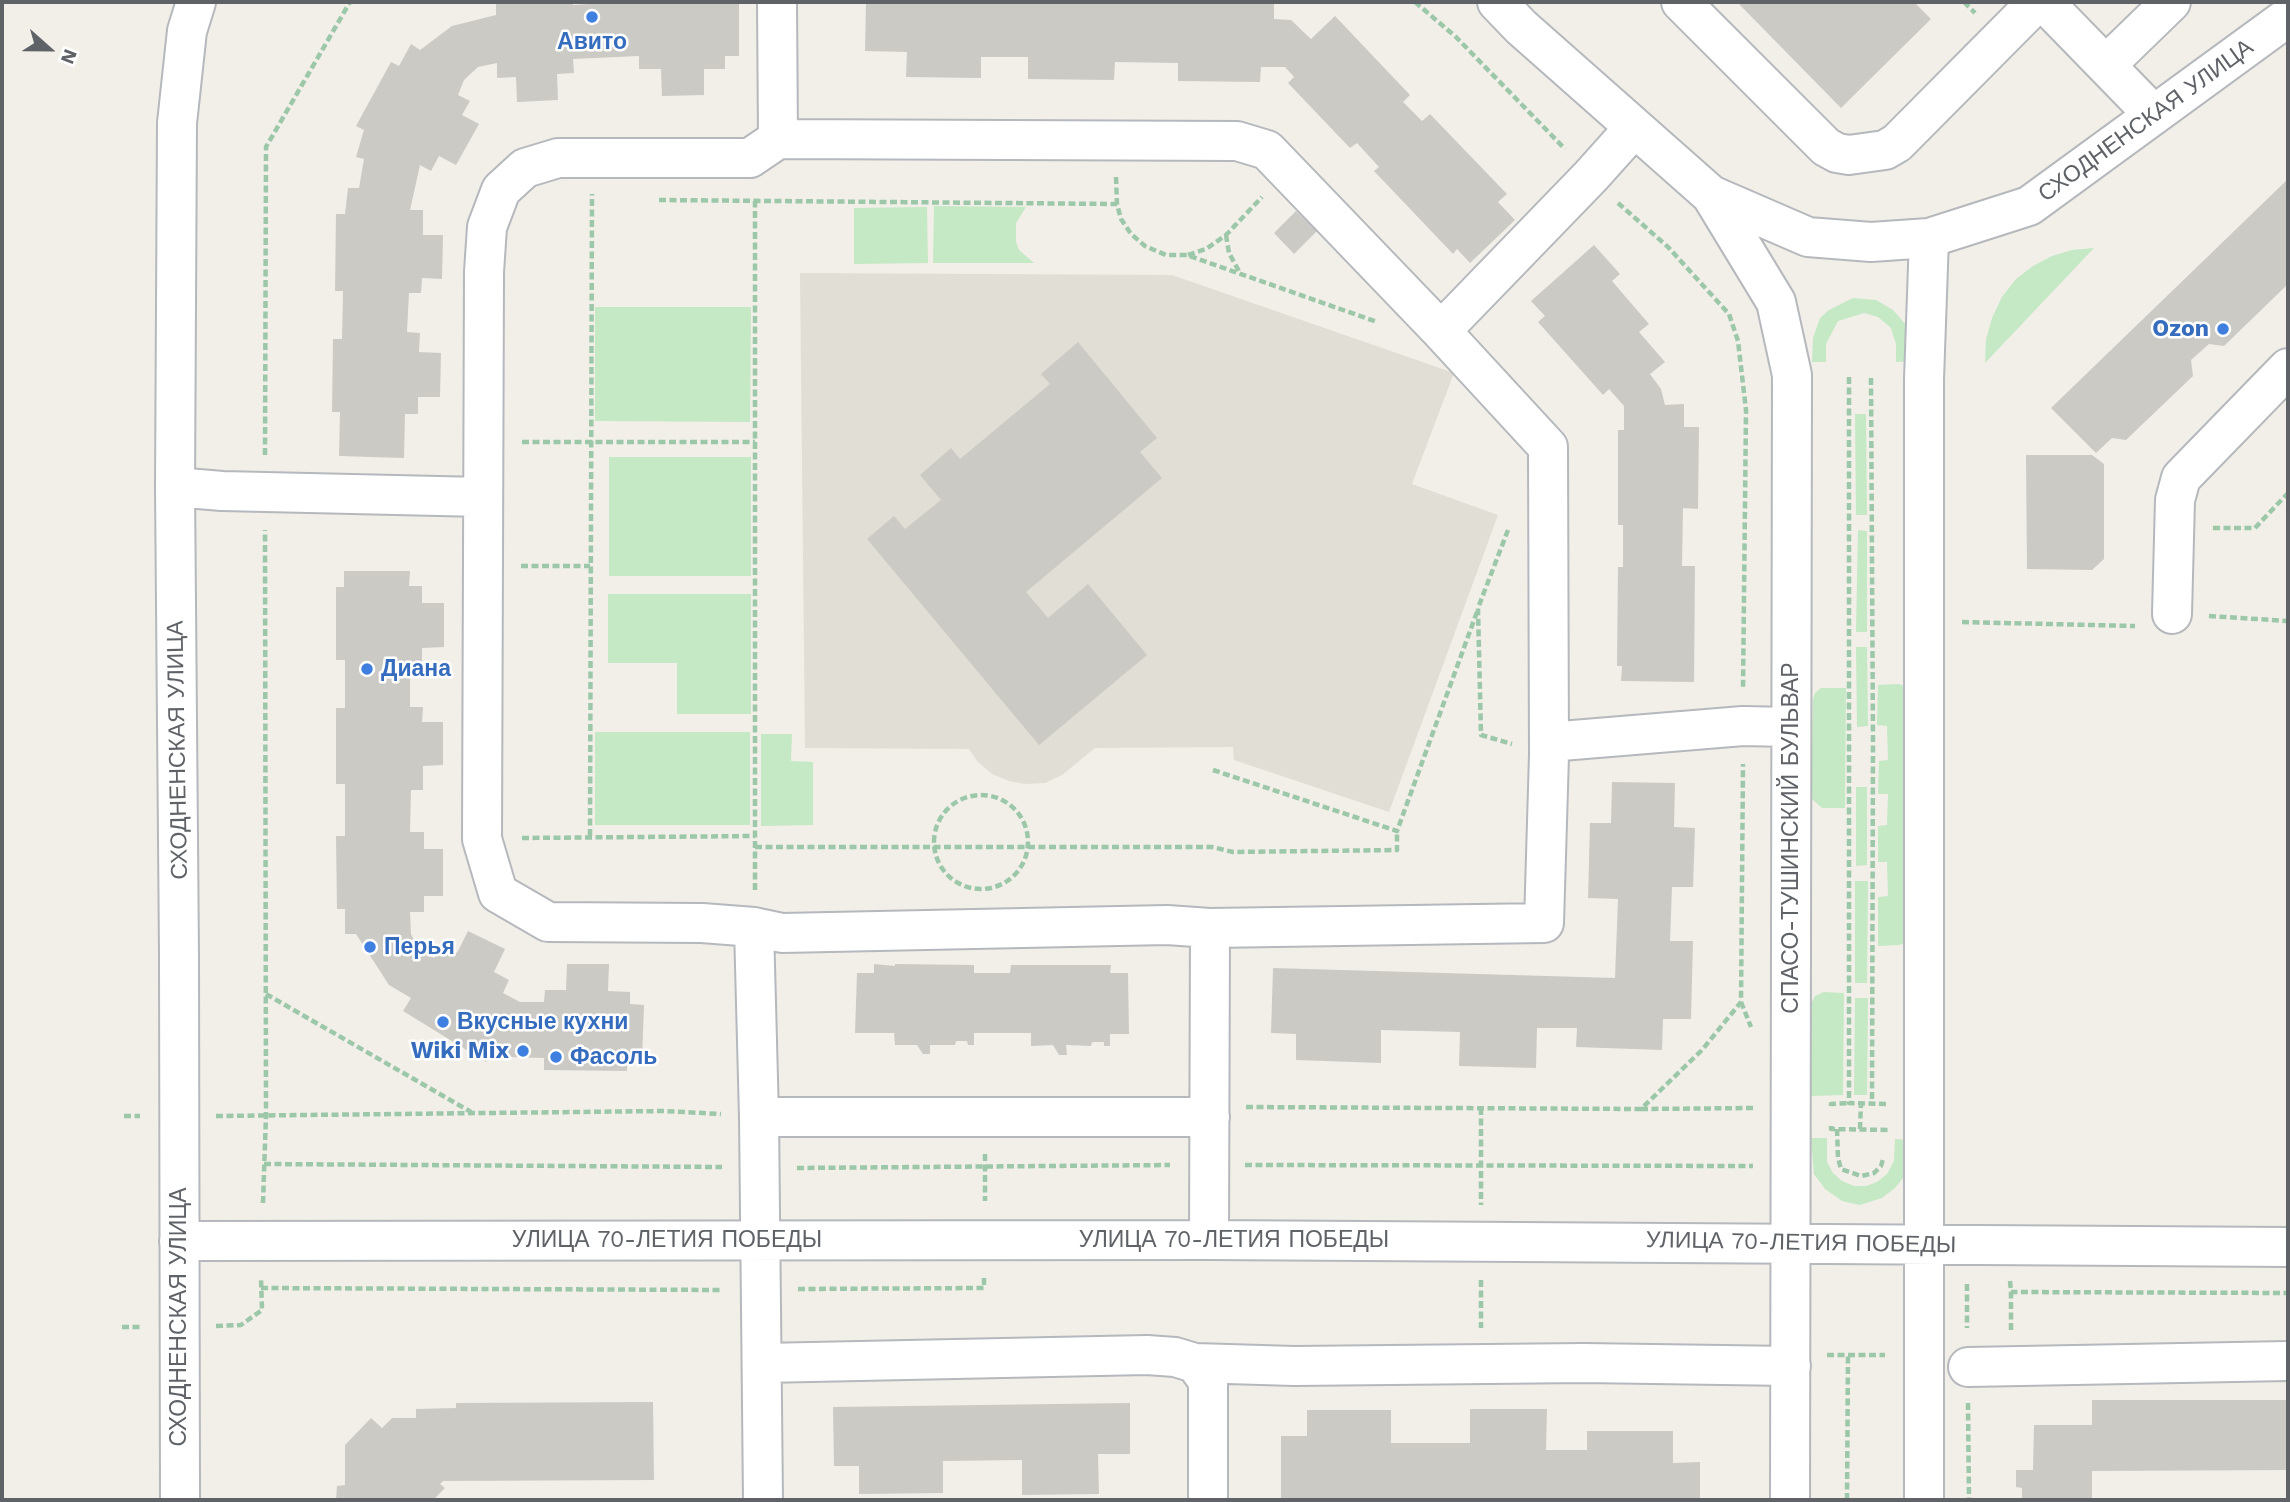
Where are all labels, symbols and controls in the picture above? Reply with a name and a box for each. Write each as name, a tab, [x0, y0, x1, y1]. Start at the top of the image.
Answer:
marker: Авито	[584, 9, 600, 25]
north arrow	[14, 14, 84, 84]
place label: Авито	[557, 28, 627, 56]
street label: СХОДНЕНСКАЯ УЛИЦА	[2033, 34, 2259, 208]
text: N	[56, 46, 82, 67]
place label: Ozon	[2152, 315, 2209, 343]
marker: Ozon	[2215, 321, 2231, 337]
street label: СХОДНЕНСКАЯ УЛИЦА	[162, 620, 194, 880]
place label: Диана	[381, 655, 451, 683]
marker: Диана	[359, 661, 375, 677]
street label: СПАСО-ТУШИНСКИЙ БУЛЬВАР	[1777, 662, 1805, 1014]
place label: Перья	[384, 933, 455, 961]
marker: Перья	[362, 939, 378, 955]
place label: Вкусные кухни	[457, 1008, 628, 1036]
marker: Вкусные кухни	[435, 1014, 451, 1030]
place label: Wiki Mix	[411, 1037, 509, 1065]
marker: Wiki Mix	[515, 1043, 531, 1059]
place label: Фасоль	[570, 1043, 657, 1071]
marker: Фасоль	[548, 1049, 564, 1065]
street label: СХОДНЕНСКАЯ УЛИЦА	[165, 1187, 193, 1447]
street label: УЛИЦА 70-ЛЕТИЯ ПОБЕДЫ	[512, 1226, 822, 1254]
street label: УЛИЦА 70-ЛЕТИЯ ПОБЕДЫ	[1079, 1226, 1389, 1254]
street label: УЛИЦА 70-ЛЕТИЯ ПОБЕДЫ	[1646, 1226, 1956, 1260]

